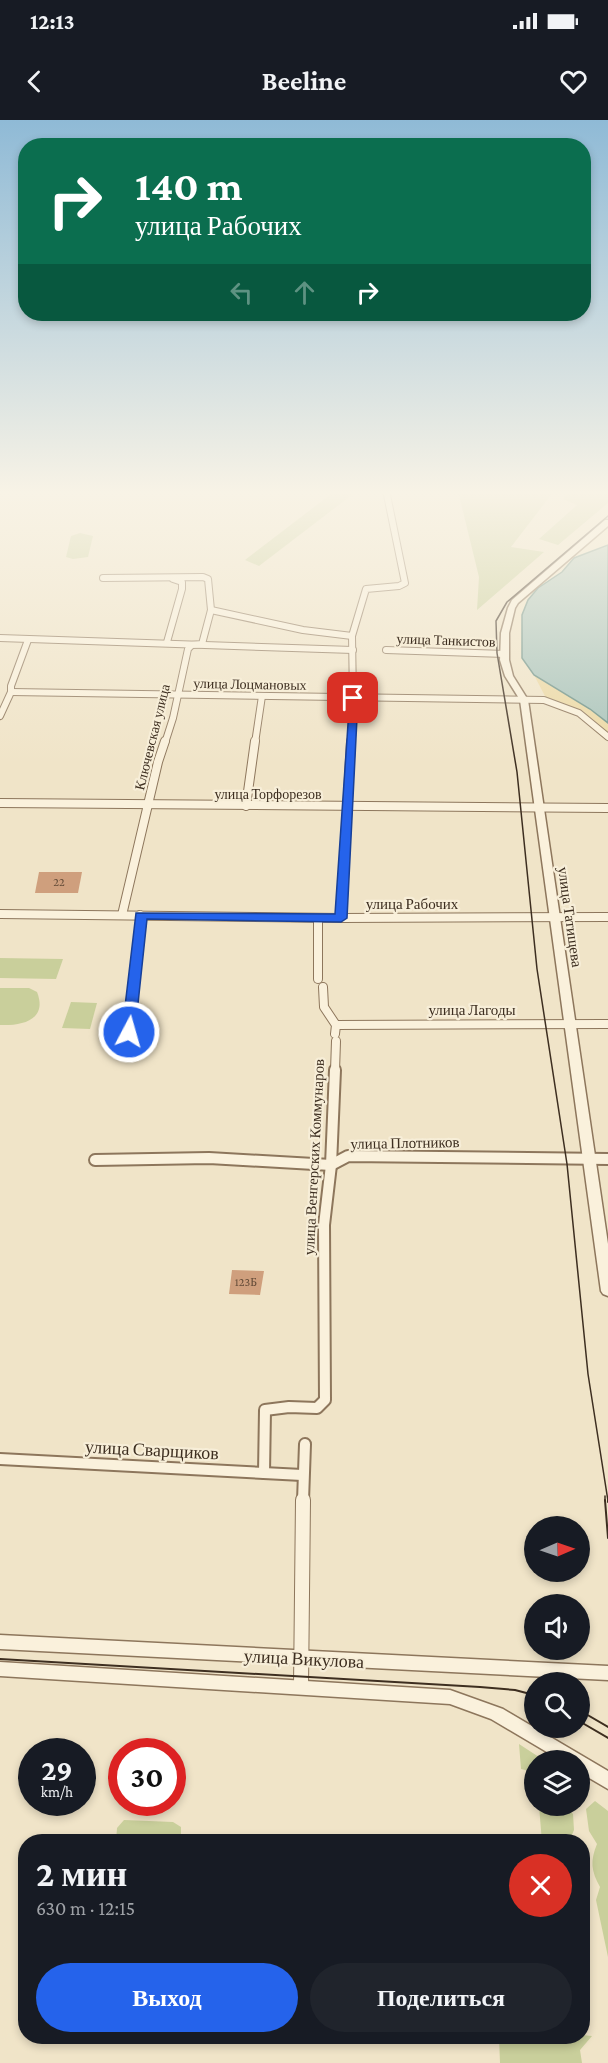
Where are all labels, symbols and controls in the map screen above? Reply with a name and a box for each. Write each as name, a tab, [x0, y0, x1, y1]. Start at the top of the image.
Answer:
text: 12:13	[30, 9, 75, 34]
icon: back	[18, 65, 51, 98]
icon: heart	[557, 65, 590, 98]
text: Beeline	[262, 66, 346, 96]
icon: right	[36, 162, 114, 240]
text: 140 m	[135, 162, 243, 209]
text: улица Рабочих	[135, 211, 302, 241]
icon: left	[225, 276, 258, 309]
icon: ahead	[288, 276, 321, 309]
icon: right	[351, 276, 384, 309]
street label: улица Танкистов	[396, 630, 496, 650]
pin	[327, 672, 378, 723]
street label: улица Лоцмановых	[193, 675, 307, 693]
icon: arrive	[336, 681, 369, 714]
street label: Ключевская улица	[131, 682, 173, 792]
street label: улица Торфорезов	[214, 786, 322, 802]
street label: улица Татищева	[555, 866, 585, 969]
house number: 22	[53, 875, 65, 889]
street label: улица Рабочих	[366, 896, 459, 912]
position arrow	[97, 1000, 161, 1064]
street label: улица Лагоды	[428, 1002, 516, 1018]
street label: улица Венгерских Коммунаров	[301, 1058, 327, 1256]
street label: улица Плотников	[350, 1134, 460, 1152]
house number: 123Б	[235, 1275, 257, 1289]
street label: улица Сварщиков	[85, 1437, 219, 1463]
north arrow	[524, 1516, 590, 1582]
map controls	[524, 1516, 590, 1816]
button: sound	[524, 1594, 590, 1660]
street label: улица Викулова	[243, 1646, 365, 1672]
button: search	[524, 1672, 590, 1738]
speed limit sign: 30	[108, 1738, 186, 1816]
button: layers	[524, 1750, 590, 1816]
text: 29	[41, 1753, 73, 1786]
text: km/h	[41, 1784, 73, 1800]
text: 2 мин	[36, 1854, 127, 1894]
button: close	[509, 1854, 572, 1917]
text: 630 m · 12:15	[36, 1897, 135, 1919]
button: Выход	[36, 1963, 298, 2032]
button: Поделиться	[310, 1963, 572, 2032]

